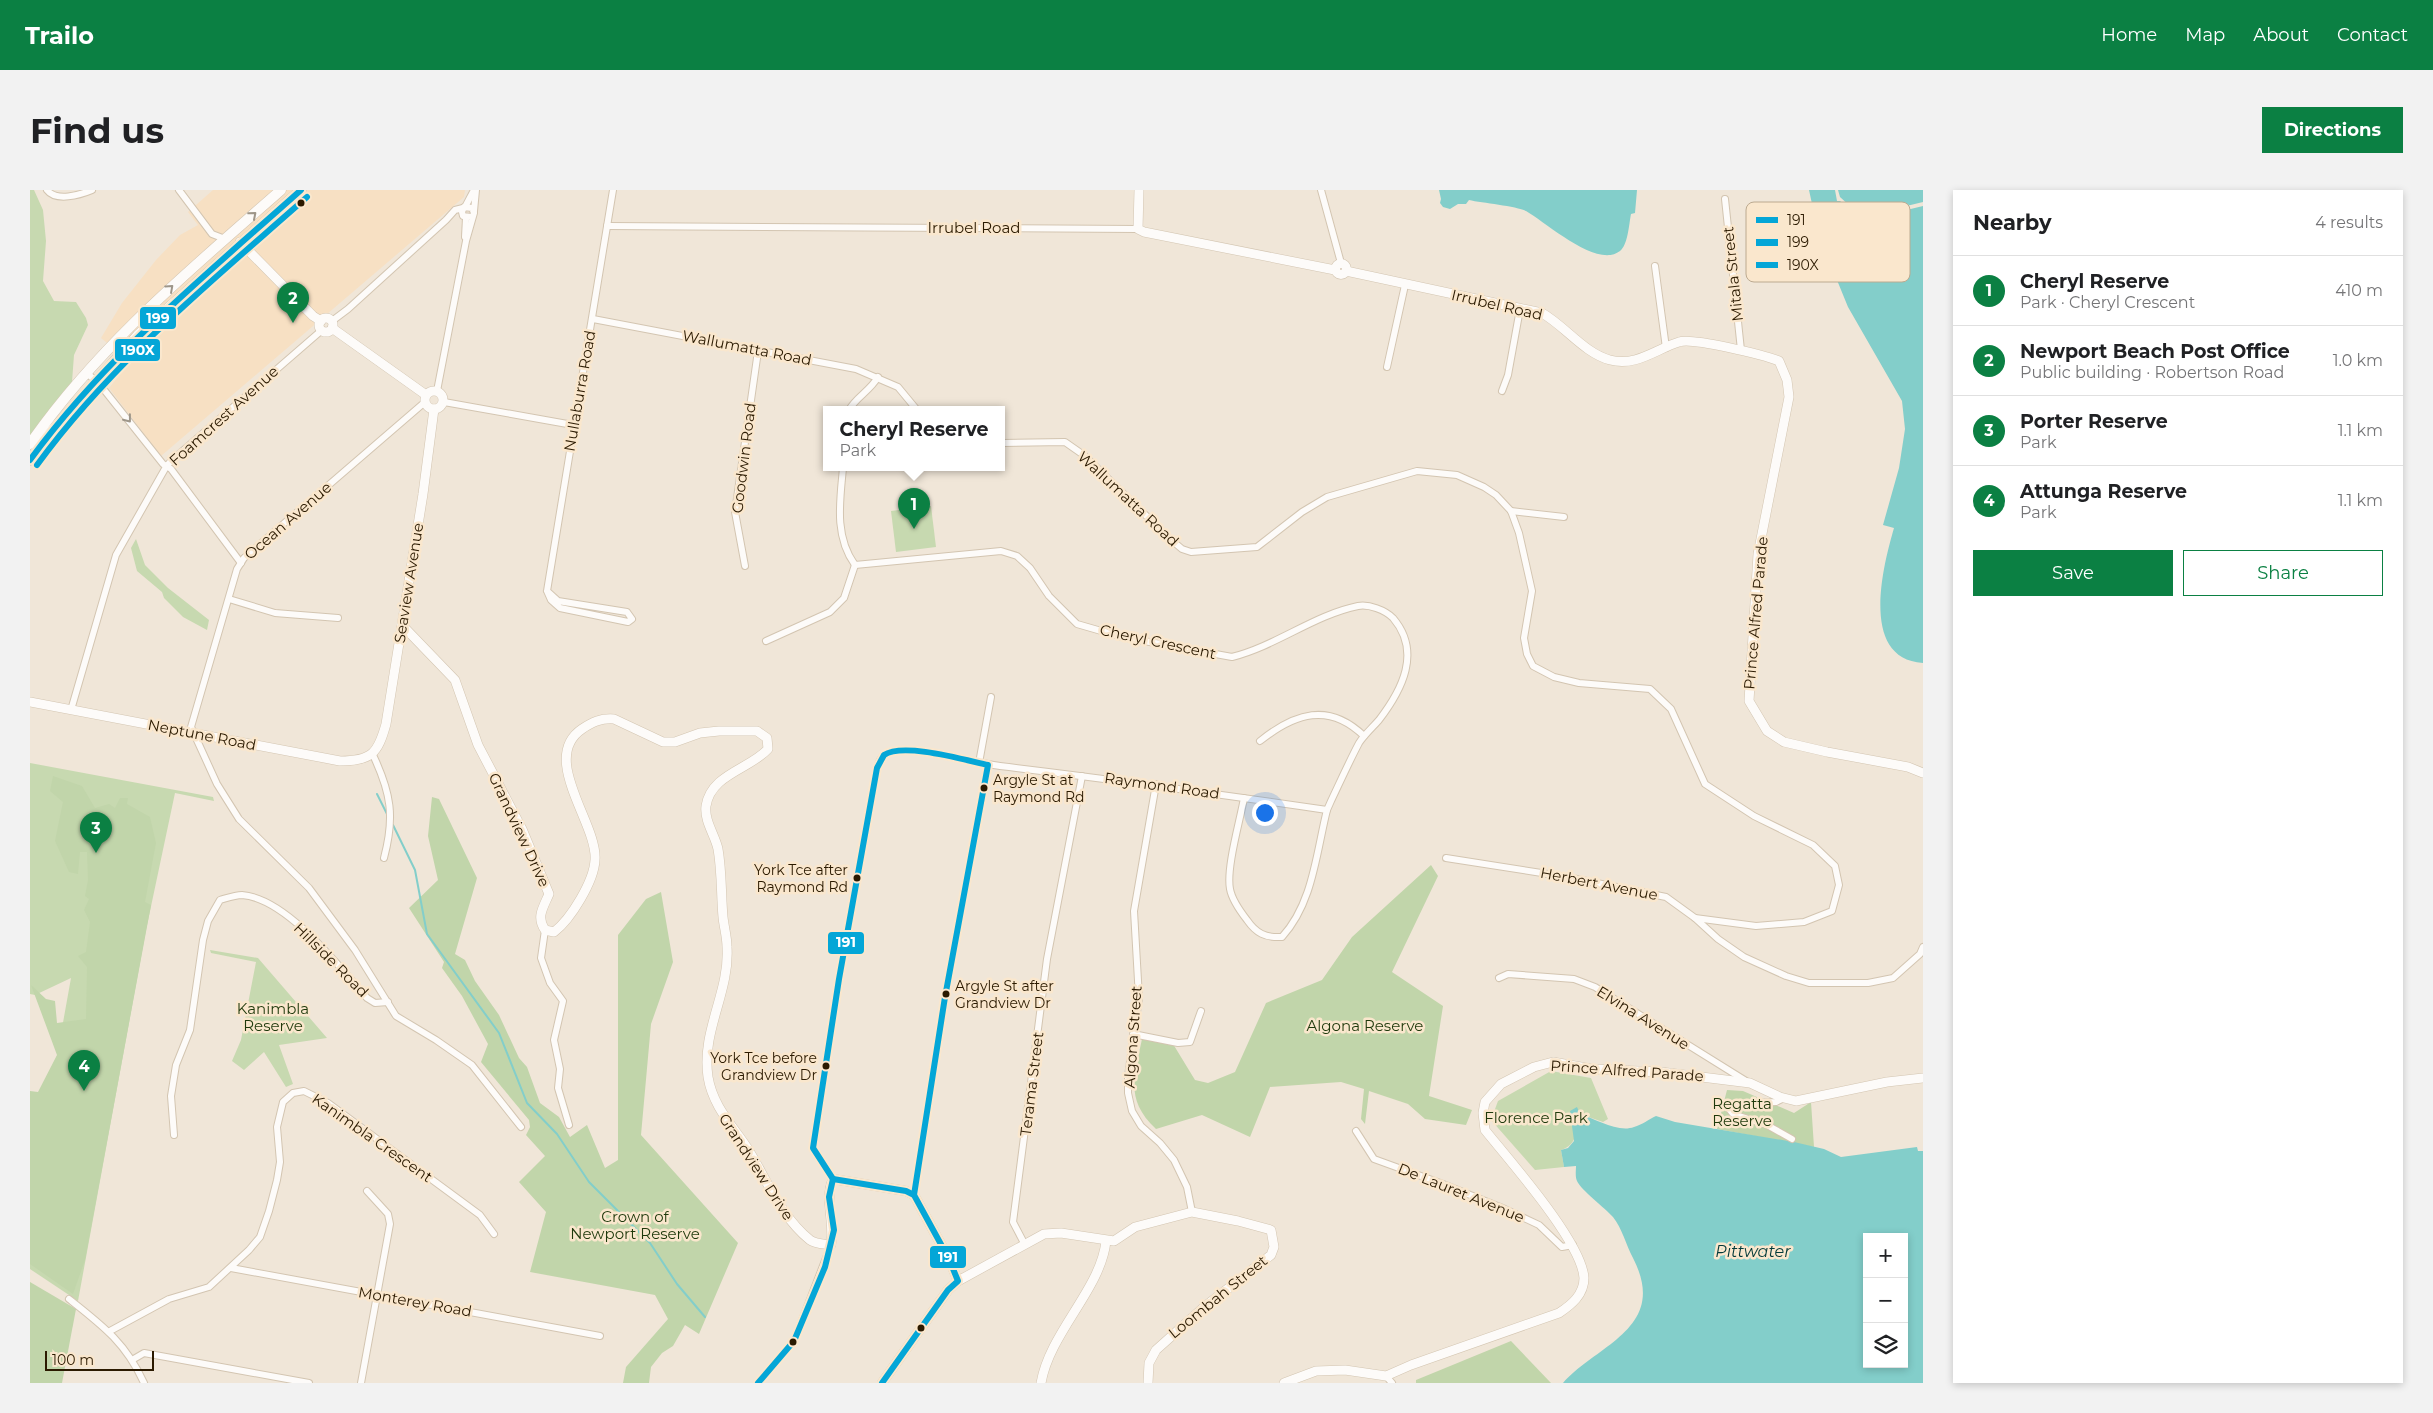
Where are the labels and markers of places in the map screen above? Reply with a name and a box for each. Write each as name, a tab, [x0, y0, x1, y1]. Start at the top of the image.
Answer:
unlabelled marker	[296, 198, 306, 208]
pin: 2	[277, 282, 309, 323]
pin: 1	[898, 488, 930, 529]
place label: Argyle St at Raymond Rd	[993, 771, 1085, 806]
marker: Argyle St at Raymond Rd	[979, 783, 989, 793]
pin: 3	[80, 812, 112, 853]
place label: York Tce after Raymond Rd	[754, 861, 848, 896]
marker: York Tce after Raymond Rd	[852, 873, 862, 883]
place label: Argyle St after Grandview Dr	[955, 977, 1054, 1012]
marker: Argyle St after Grandview Dr	[941, 989, 951, 999]
place label: York Tce before Grandview Dr	[710, 1049, 817, 1084]
pin: 4	[68, 1050, 100, 1091]
marker: York Tce before Grandview Dr	[821, 1061, 831, 1071]
unlabelled marker	[916, 1323, 926, 1333]
unlabelled marker	[788, 1337, 798, 1347]

